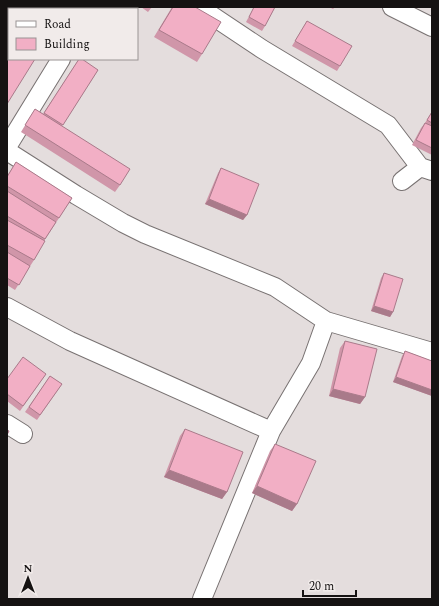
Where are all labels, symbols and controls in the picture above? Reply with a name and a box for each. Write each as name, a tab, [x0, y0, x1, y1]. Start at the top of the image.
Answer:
legend	[8, 8, 138, 60]
text: Road	[44, 15, 71, 34]
text: Building	[44, 35, 90, 54]
north arrow	[8, 558, 48, 598]
text: N	[24, 560, 33, 577]
scale bar	[303, 572, 356, 598]
text: 20 m	[309, 577, 334, 596]

